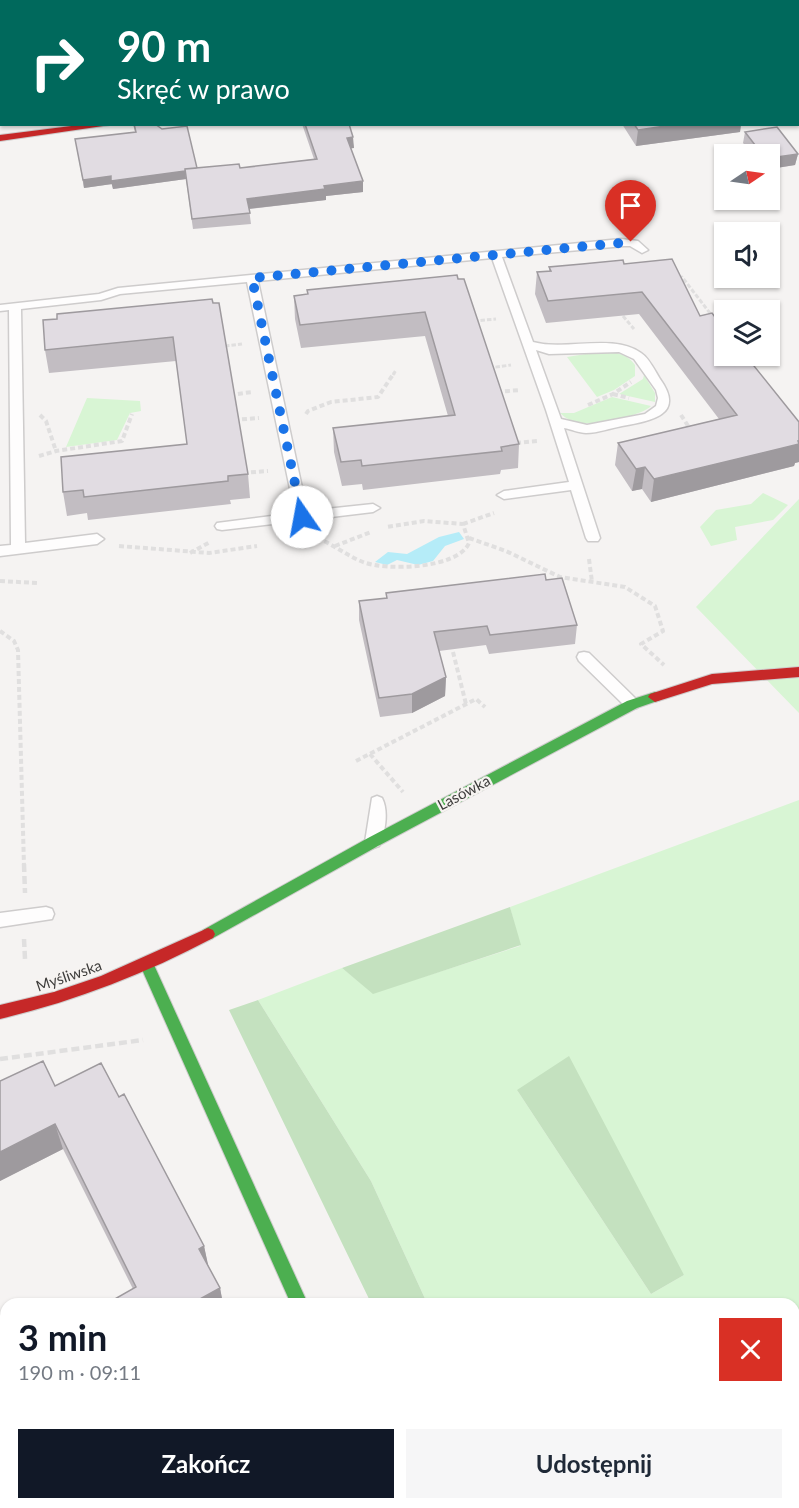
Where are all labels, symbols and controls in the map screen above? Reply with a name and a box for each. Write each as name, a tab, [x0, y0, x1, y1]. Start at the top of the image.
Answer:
text: 90 m	[117, 21, 211, 71]
icon: right	[18, 24, 96, 102]
text: Skręć w prawo	[117, 72, 290, 105]
north arrow	[714, 144, 780, 210]
map controls	[714, 144, 780, 366]
pin	[605, 180, 656, 242]
icon: arrive	[614, 189, 647, 222]
button: sound	[714, 222, 780, 288]
button: layers	[714, 300, 780, 366]
position arrow	[270, 485, 334, 549]
street label: Lasówka	[434, 771, 493, 813]
street label: Myśliwska	[33, 955, 104, 995]
text: 3 min	[18, 1315, 107, 1359]
button: close	[719, 1318, 782, 1381]
text: 190 m · 09:11	[18, 1360, 141, 1384]
button: Zakończ	[18, 1429, 394, 1498]
button: Udostępnij	[406, 1429, 782, 1498]

